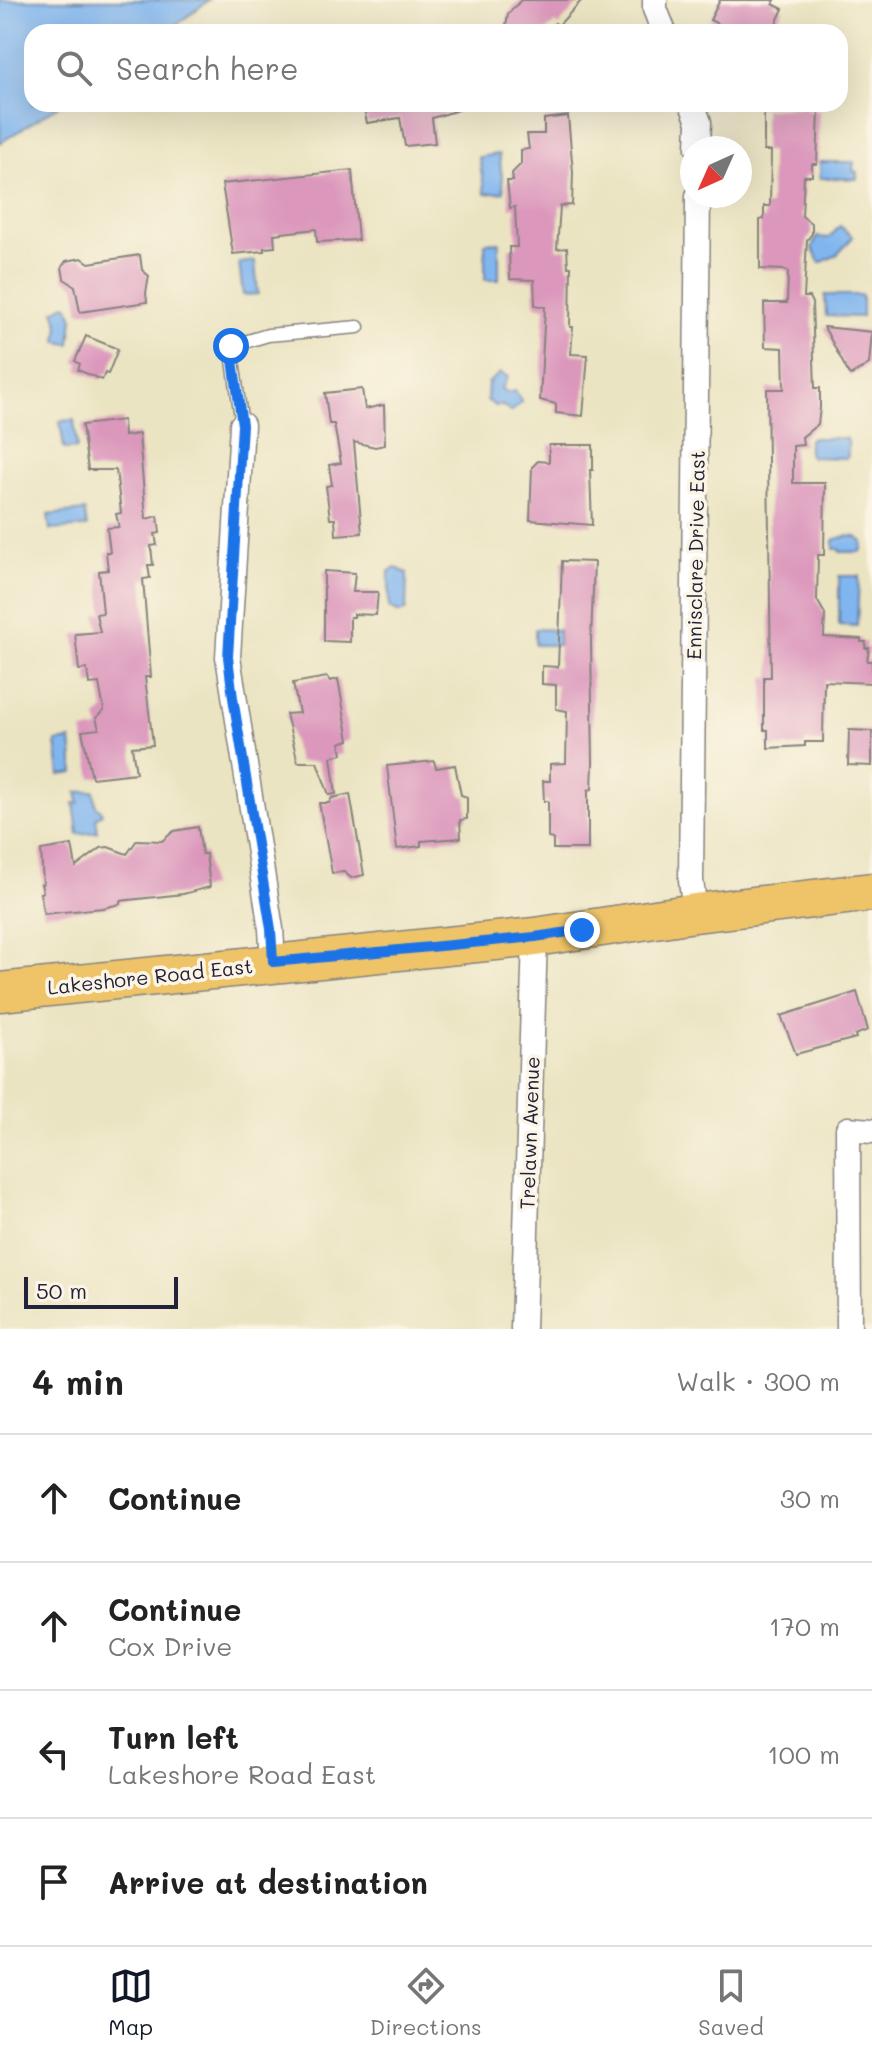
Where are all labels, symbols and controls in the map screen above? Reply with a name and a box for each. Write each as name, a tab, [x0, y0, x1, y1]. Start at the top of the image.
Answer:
search box	[24, 24, 848, 112]
icon: search	[52, 46, 96, 90]
text: Search here	[116, 48, 299, 88]
north arrow	[680, 136, 752, 208]
route start	[213, 328, 249, 364]
street label: Ennisclare Drive East	[680, 450, 710, 660]
route end	[564, 912, 600, 948]
street label: Lakeshore Road East	[46, 952, 254, 1000]
street label: Trelawn Avenue	[513, 1056, 545, 1210]
scale bar	[24, 1273, 178, 1309]
text: 50 m	[36, 1276, 87, 1305]
text: 4 min	[32, 1359, 124, 1404]
text: Walk · 300 m	[676, 1364, 840, 1398]
icon: ahead	[32, 1476, 76, 1520]
text: Continue	[108, 1478, 241, 1518]
text: 30 m	[780, 1481, 840, 1515]
text: Continue	[108, 1589, 241, 1629]
icon: ahead	[32, 1604, 76, 1648]
text: 170 m	[769, 1609, 840, 1643]
text: Cox Drive	[108, 1629, 232, 1663]
text: Turn left	[108, 1717, 239, 1757]
icon: left	[32, 1732, 76, 1776]
text: 100 m	[767, 1737, 840, 1771]
text: Lakeshore Road East	[108, 1757, 376, 1791]
icon: arrive	[32, 1860, 76, 1904]
text: Arrive at destination	[108, 1862, 428, 1902]
tab: Map	[108, 1964, 153, 2041]
tab: Directions	[370, 1964, 482, 2041]
tab: Saved	[698, 1964, 764, 2041]

